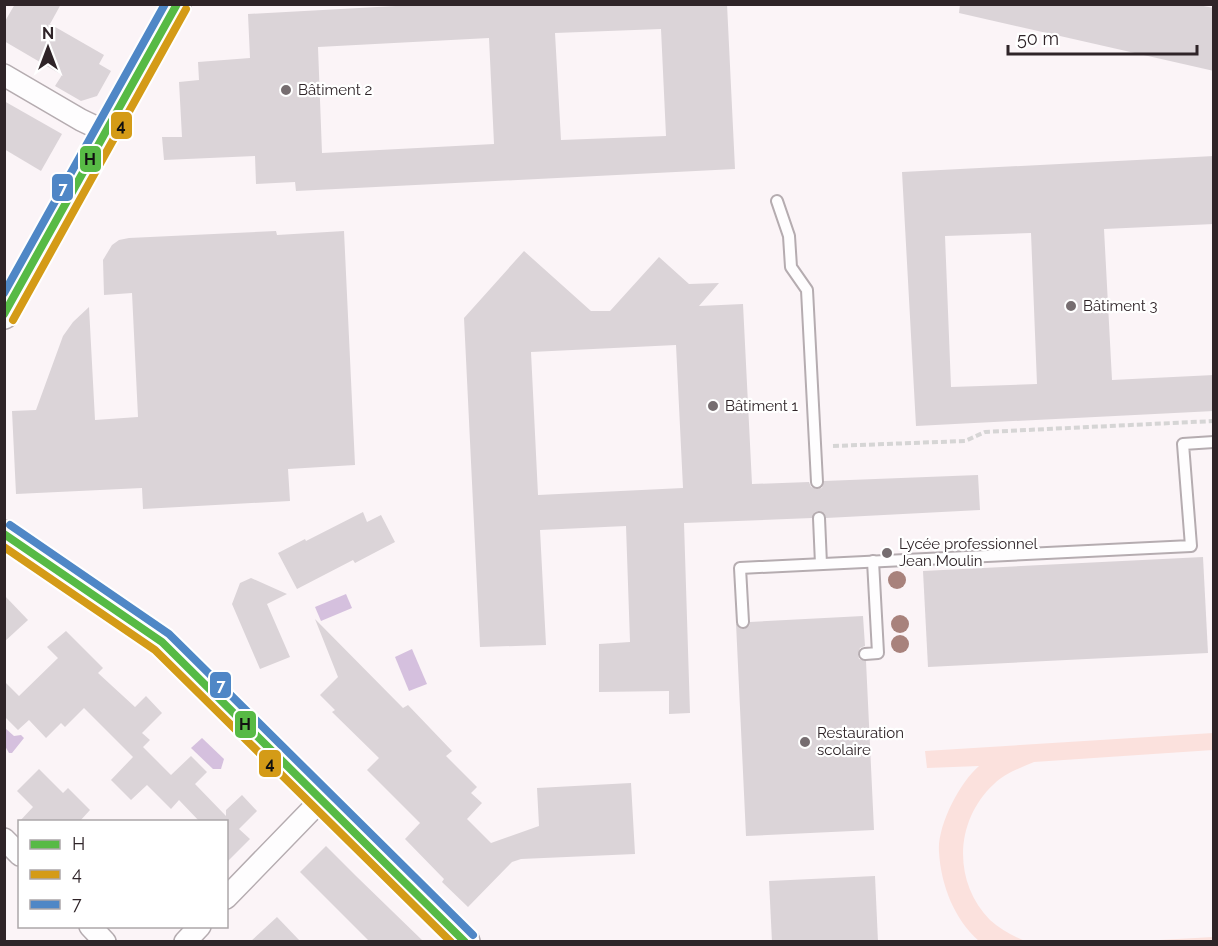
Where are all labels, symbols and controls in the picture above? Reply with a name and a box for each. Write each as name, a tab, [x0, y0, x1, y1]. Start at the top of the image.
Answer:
north arrow	[18, 18, 78, 78]
scale bar	[1008, 18, 1197, 56]
text: N	[42, 24, 54, 43]
text: 50 m	[1017, 28, 1059, 49]
place label: Bâtiment 2	[298, 81, 373, 99]
marker: Bâtiment 2	[279, 83, 293, 97]
line badge: 4	[110, 111, 133, 140]
text: 4	[116, 116, 126, 135]
line badge: H	[79, 145, 102, 173]
text: H	[84, 150, 96, 169]
line badge: 7	[51, 173, 74, 202]
text: 7	[59, 179, 68, 198]
place label: Bâtiment 3	[1083, 297, 1158, 315]
marker: Bâtiment 3	[1064, 299, 1078, 313]
place label: Bâtiment 1	[725, 397, 799, 415]
marker: Bâtiment 1	[706, 399, 720, 413]
place label: Lycée professionnel Jean Moulin	[899, 535, 1039, 570]
marker: Lycée professionnel Jean Moulin	[880, 546, 894, 560]
line badge: 7	[209, 671, 232, 699]
text: 7	[217, 676, 226, 695]
line badge: H	[234, 710, 257, 739]
text: H	[239, 715, 251, 734]
place label: Restauration scolaire	[817, 724, 904, 759]
marker: Restauration scolaire	[798, 735, 812, 749]
line badge: 4	[258, 749, 282, 778]
text: 4	[265, 754, 275, 773]
legend	[18, 820, 228, 928]
text: H	[72, 833, 85, 854]
text: 4	[72, 863, 82, 884]
text: 7	[72, 893, 82, 914]

